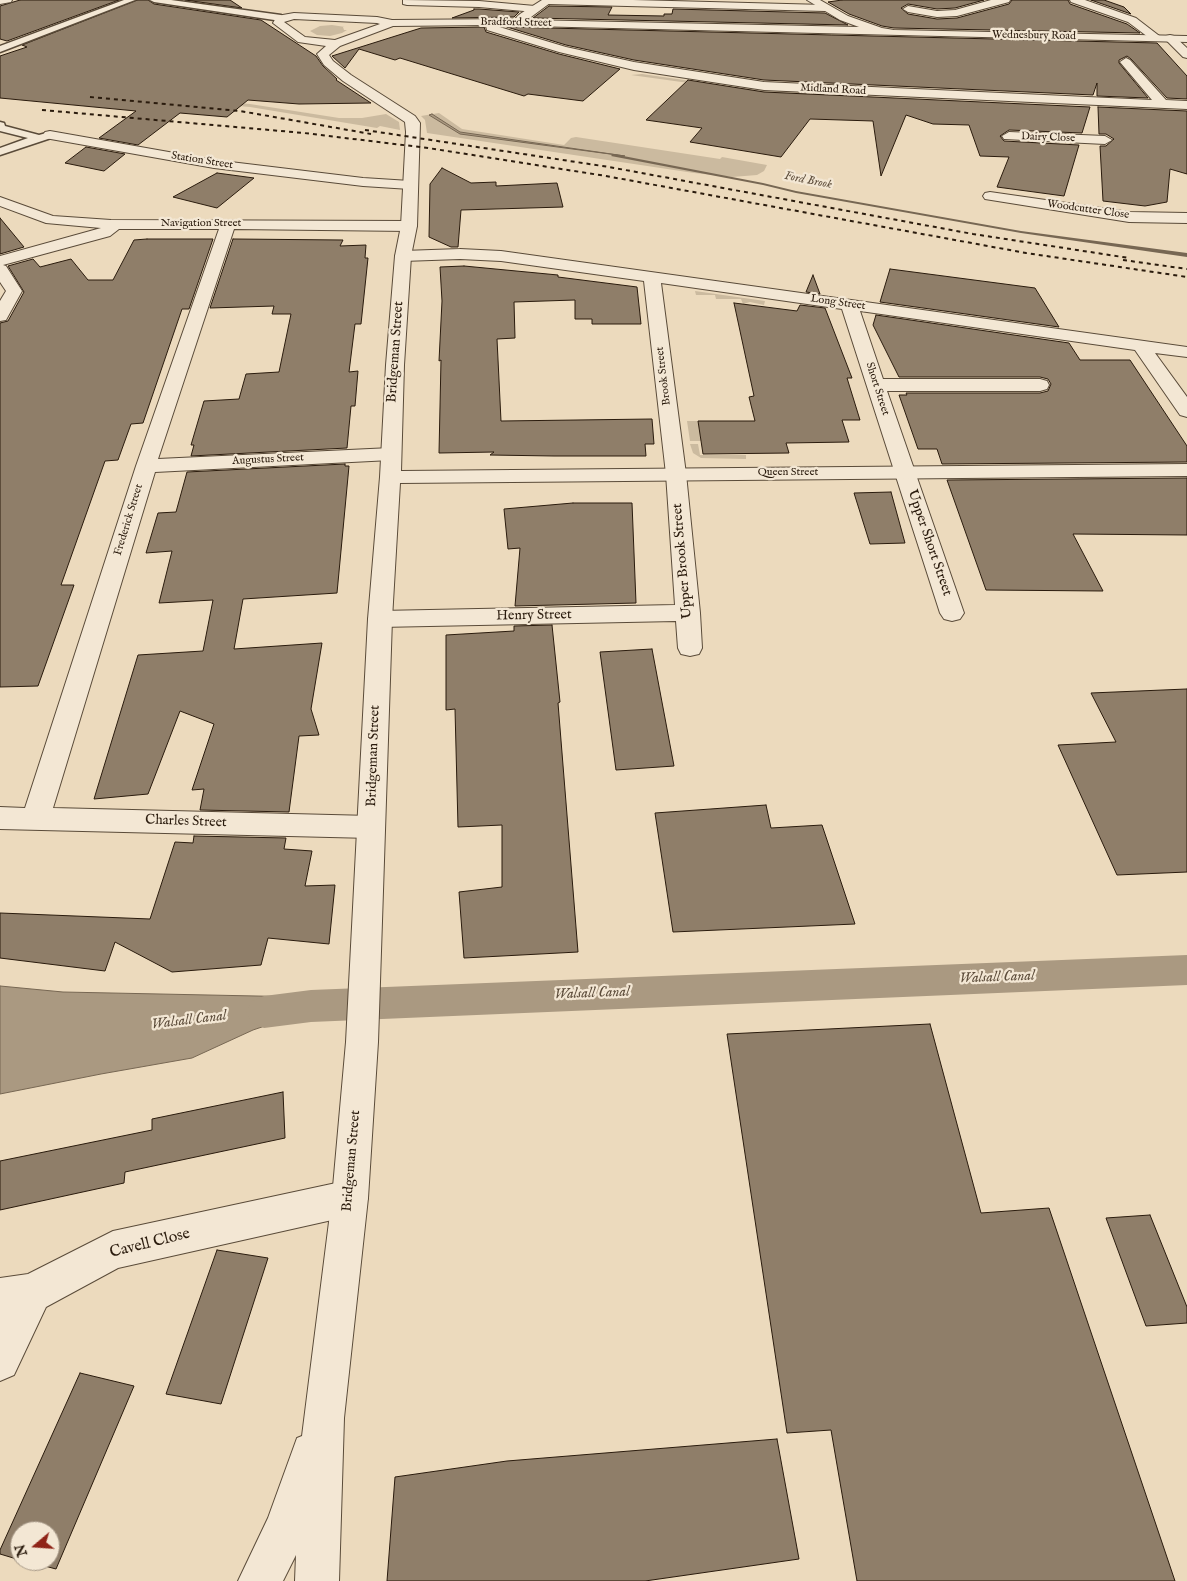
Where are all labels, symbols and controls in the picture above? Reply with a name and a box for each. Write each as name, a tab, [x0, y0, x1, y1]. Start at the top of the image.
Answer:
street label: Bradford Street	[480, 16, 552, 30]
street label: Wednesbury Road	[992, 29, 1076, 43]
street label: Midland Road	[800, 82, 866, 98]
street label: Dairy Close	[1021, 130, 1075, 146]
street label: Station Street	[170, 150, 234, 172]
water label: Ford Brook	[783, 169, 833, 193]
street label: Woodcutter Close	[1046, 198, 1130, 222]
street label: Navigation Street	[161, 217, 241, 231]
street label: Long Street	[810, 293, 866, 313]
street label: Bridgeman Street	[384, 301, 408, 403]
street label: Brook Street	[654, 346, 674, 406]
street label: Short Street	[862, 361, 892, 417]
street label: Augustus Street	[232, 452, 304, 468]
street label: Queen Street	[758, 466, 818, 480]
street label: Frederick Street	[112, 483, 146, 557]
street label: Upper Short Street	[903, 488, 955, 598]
street label: Upper Brook Street	[670, 502, 696, 620]
street label: Henry Street	[496, 607, 572, 625]
street label: Bridgeman Street	[364, 705, 384, 807]
street label: Charles Street	[145, 812, 227, 832]
water label: Walsall Canal	[959, 968, 1035, 988]
water label: Walsall Canal	[554, 984, 630, 1004]
water label: Walsall Canal	[151, 1007, 227, 1035]
street label: Bridgeman Street	[339, 1110, 365, 1212]
street label: Cavell Close	[108, 1225, 192, 1263]
north arrow	[10, 1521, 60, 1571]
text: N	[11, 1542, 32, 1559]

